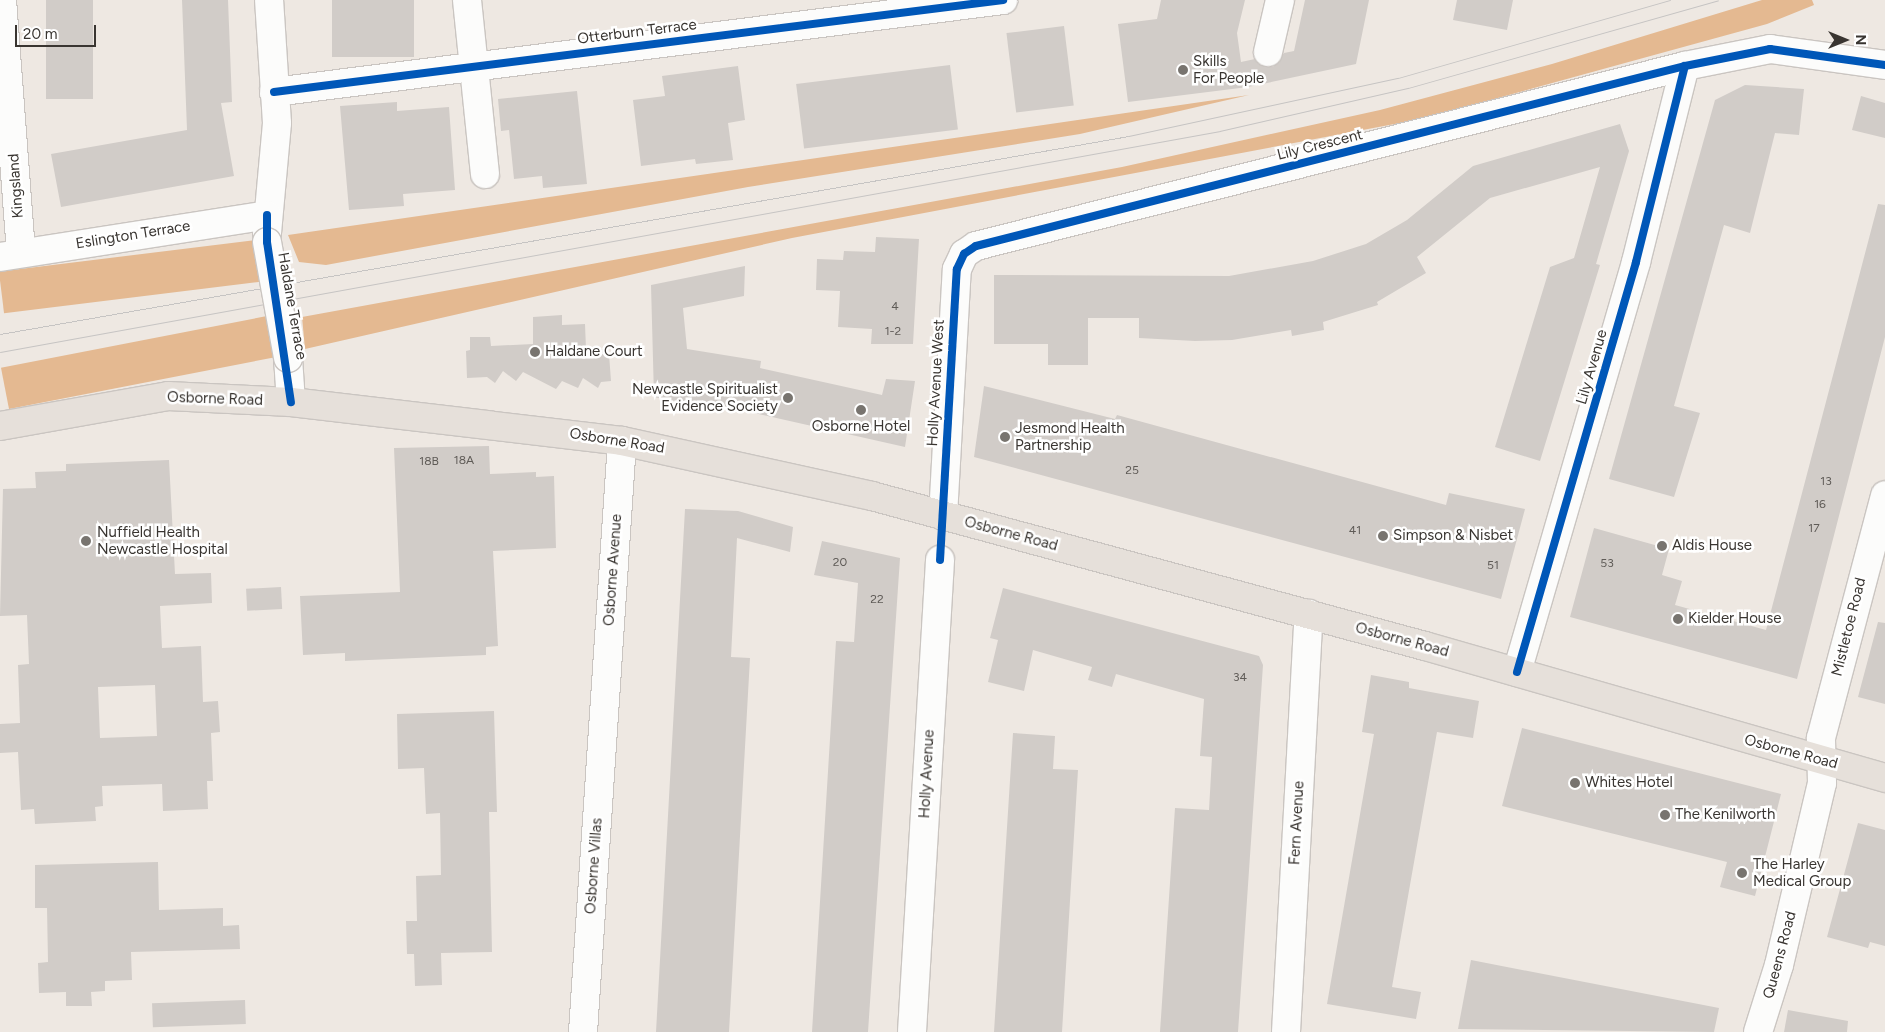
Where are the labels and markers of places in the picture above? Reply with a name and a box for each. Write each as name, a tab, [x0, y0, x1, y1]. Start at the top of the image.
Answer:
place label: Skills For People	[1193, 52, 1264, 87]
marker: Skills For People	[1177, 64, 1189, 76]
place label: Haldane Court	[545, 343, 643, 361]
marker: Haldane Court	[529, 346, 541, 358]
place label: Newcastle Spiritualist Evidence Society	[632, 380, 778, 415]
marker: Newcastle Spiritualist Evidence Society	[782, 392, 794, 404]
marker: Osborne Hotel	[855, 404, 867, 416]
place label: Osborne Hotel	[812, 418, 910, 436]
place label: Jesmond Health Partnership	[1015, 419, 1125, 454]
marker: Jesmond Health Partnership	[999, 431, 1011, 443]
place label: Nuffield Health Newcastle Hospital	[97, 523, 228, 558]
place label: Simpson & Nisbet	[1393, 527, 1513, 545]
marker: Simpson & Nisbet	[1377, 530, 1389, 542]
marker: Nuffield Health Newcastle Hospital	[79, 534, 93, 548]
place label: Aldis House	[1672, 537, 1752, 555]
marker: Aldis House	[1656, 540, 1668, 552]
place label: Kielder House	[1688, 610, 1781, 628]
marker: Kielder House	[1672, 613, 1684, 625]
place label: Whites Hotel	[1585, 774, 1673, 792]
marker: Whites Hotel	[1569, 777, 1581, 789]
place label: The Kenilworth	[1675, 806, 1775, 824]
marker: The Kenilworth	[1659, 809, 1671, 821]
place label: The Harley Medical Group	[1753, 855, 1851, 890]
marker: The Harley Medical Group	[1735, 866, 1749, 880]

